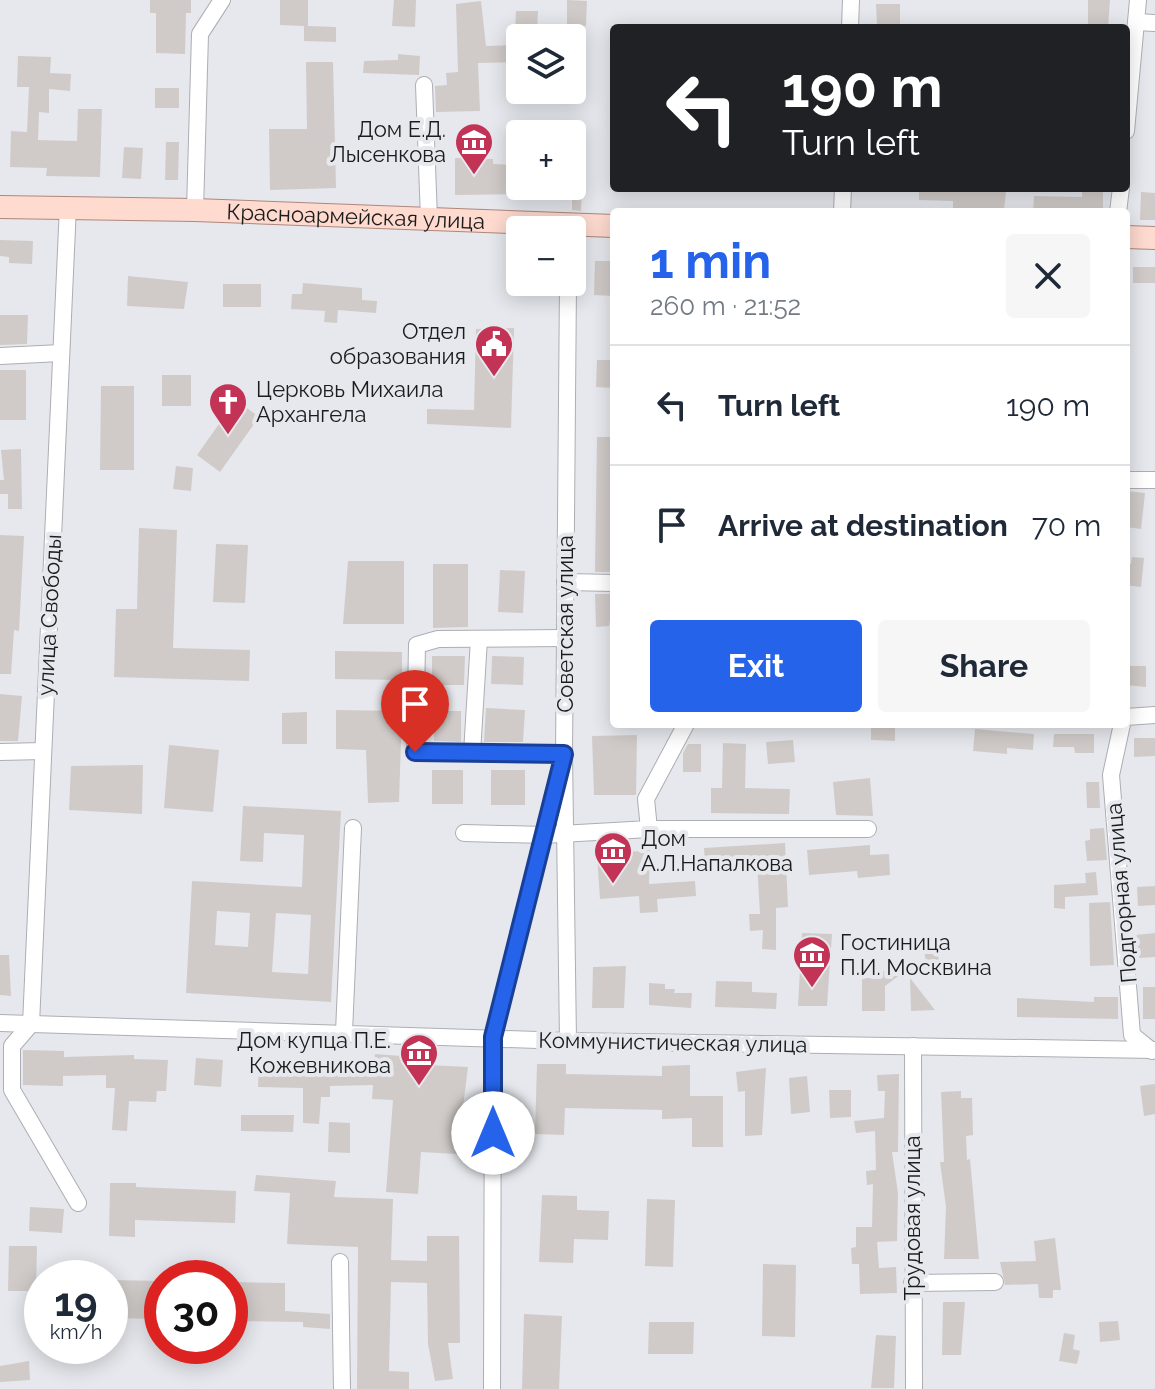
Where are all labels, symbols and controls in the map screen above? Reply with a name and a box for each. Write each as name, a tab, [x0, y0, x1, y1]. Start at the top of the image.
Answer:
map controls	[506, 24, 586, 296]
button: layers	[506, 24, 586, 104]
text: 190 m	[782, 54, 943, 120]
icon: left	[650, 56, 754, 160]
place label: Дом Е.Д. Лысенкова	[330, 116, 446, 167]
button: +	[506, 120, 586, 200]
museum icon: Дом Е.Д. Лысенкова	[453, 121, 495, 176]
text: Turn left	[782, 121, 920, 163]
street label: Красноармейская улица	[226, 198, 486, 234]
button: −	[506, 216, 586, 296]
text: 1 min	[650, 233, 771, 289]
button: close	[1006, 234, 1090, 318]
text: 260 m · 21:52	[650, 291, 801, 321]
place label: Отдел образования	[330, 318, 466, 369]
public building icon: Отдел образования	[473, 323, 515, 378]
place label: Церковь Михаила Архангела	[256, 376, 444, 427]
church icon: Церковь Михаила Архангела	[207, 381, 249, 436]
icon: left	[650, 383, 694, 427]
text: Turn left	[718, 388, 840, 423]
text: 190 m	[1006, 388, 1090, 423]
icon: arrive	[650, 503, 694, 547]
text: Arrive at destination	[718, 508, 1008, 543]
text: 70 m	[1032, 508, 1101, 543]
street label: улица Свободы	[32, 533, 66, 697]
street label: Советская улица	[552, 535, 578, 713]
button: Exit	[650, 620, 862, 712]
button: Share	[878, 620, 1090, 712]
pin	[381, 670, 449, 752]
icon: arrive	[393, 682, 437, 726]
street label: Подгорная улица	[1100, 802, 1142, 984]
place label: Дом А.Л.Напалкова	[641, 825, 793, 876]
museum icon: Дом А.Л.Напалкова	[592, 830, 634, 885]
place label: Гостиница П.И. Москвина	[840, 929, 992, 980]
museum icon: Гостиница П.И. Москвина	[791, 934, 833, 989]
place label: Дом купца П.Е. Кожевникова	[237, 1027, 391, 1078]
street label: Коммунистическая улица	[538, 1027, 808, 1057]
museum icon: Дом купца П.Е. Кожевникова	[398, 1032, 440, 1087]
position arrow	[451, 1091, 535, 1175]
street label: Трудовая улица	[899, 1136, 925, 1300]
speed limit sign: 30	[144, 1260, 248, 1364]
text: 19	[54, 1278, 98, 1325]
text: km/h	[50, 1320, 102, 1344]

